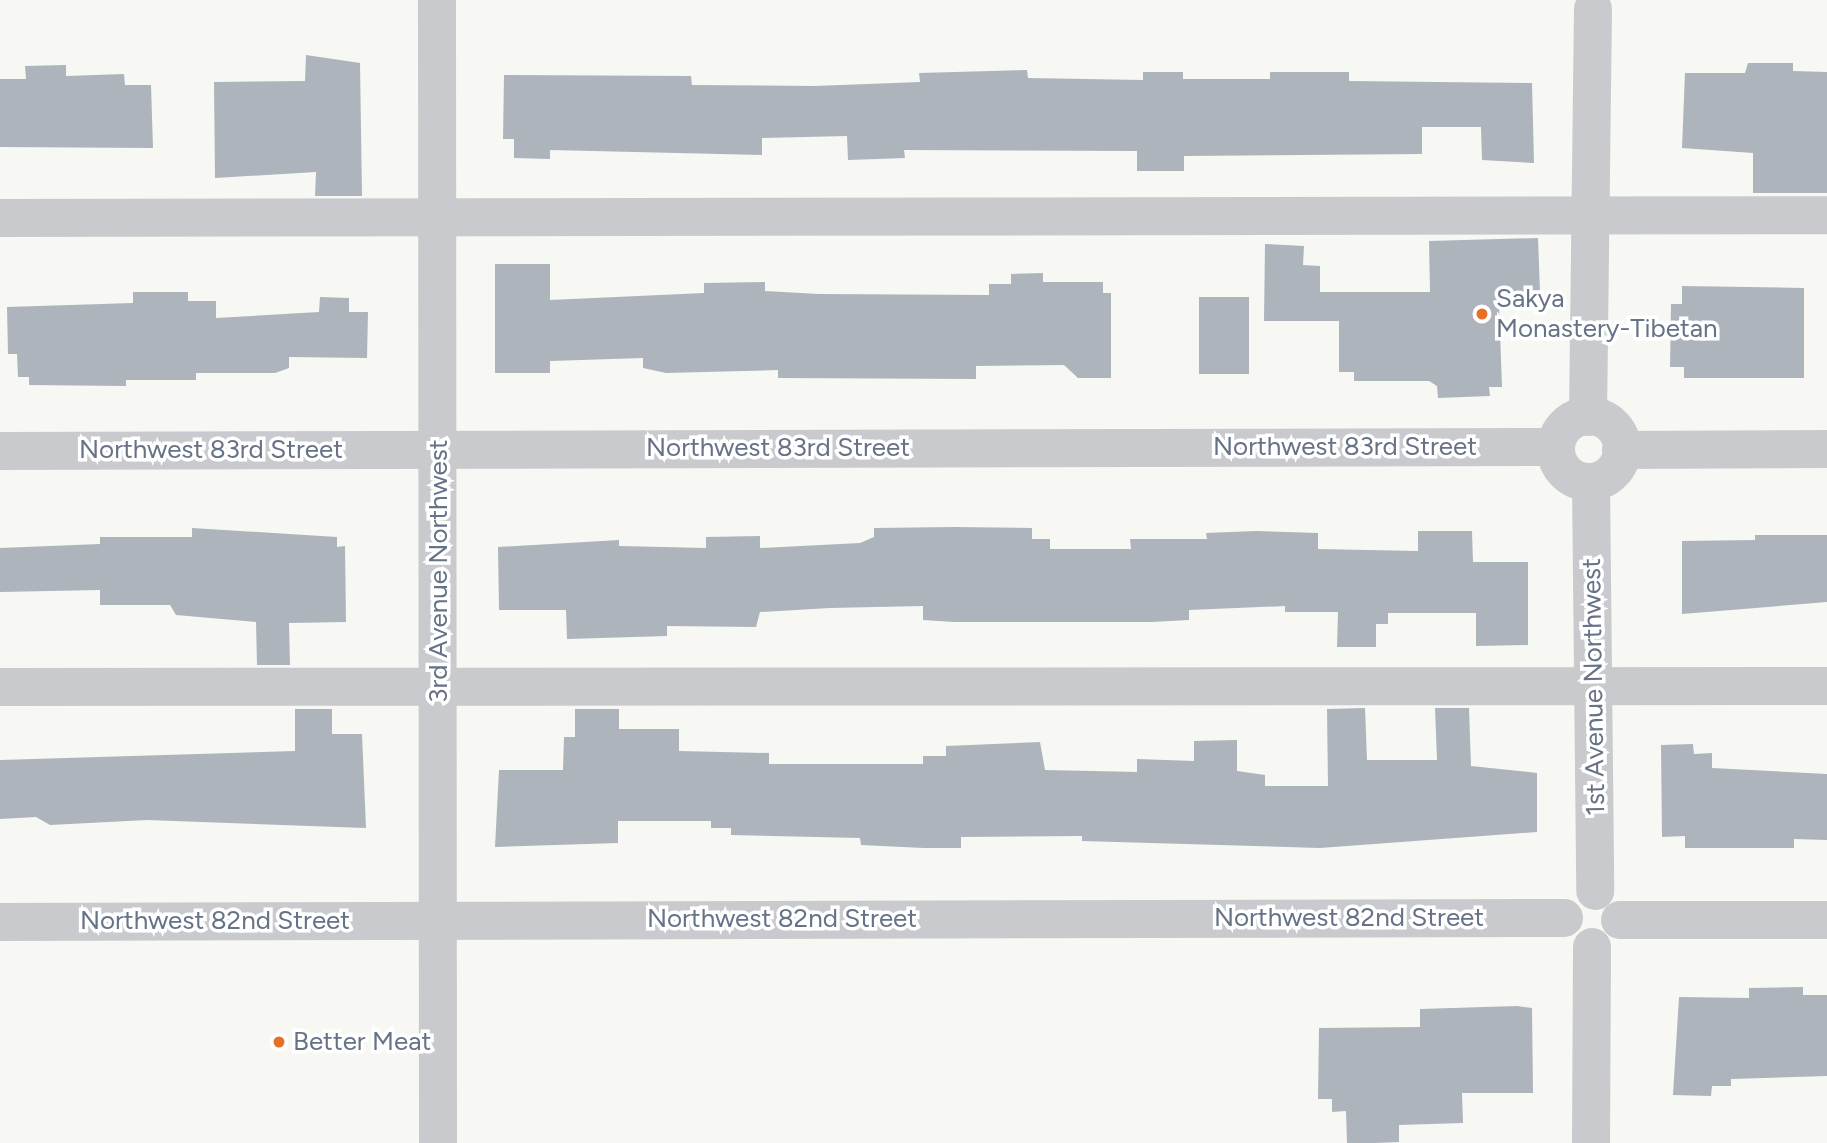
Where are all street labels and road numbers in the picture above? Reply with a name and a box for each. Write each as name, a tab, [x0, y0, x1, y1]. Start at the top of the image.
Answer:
street label: Northwest 83rd Street	[1213, 431, 1477, 463]
street label: Northwest 83rd Street	[646, 432, 910, 464]
street label: Northwest 83rd Street	[79, 434, 343, 466]
street label: 3rd Avenue Northwest	[423, 439, 455, 703]
street label: 1st Avenue Northwest	[1576, 558, 1612, 816]
street label: Northwest 82nd Street	[1214, 902, 1484, 934]
street label: Northwest 82nd Street	[647, 903, 917, 935]
street label: Northwest 82nd Street	[80, 905, 350, 937]

